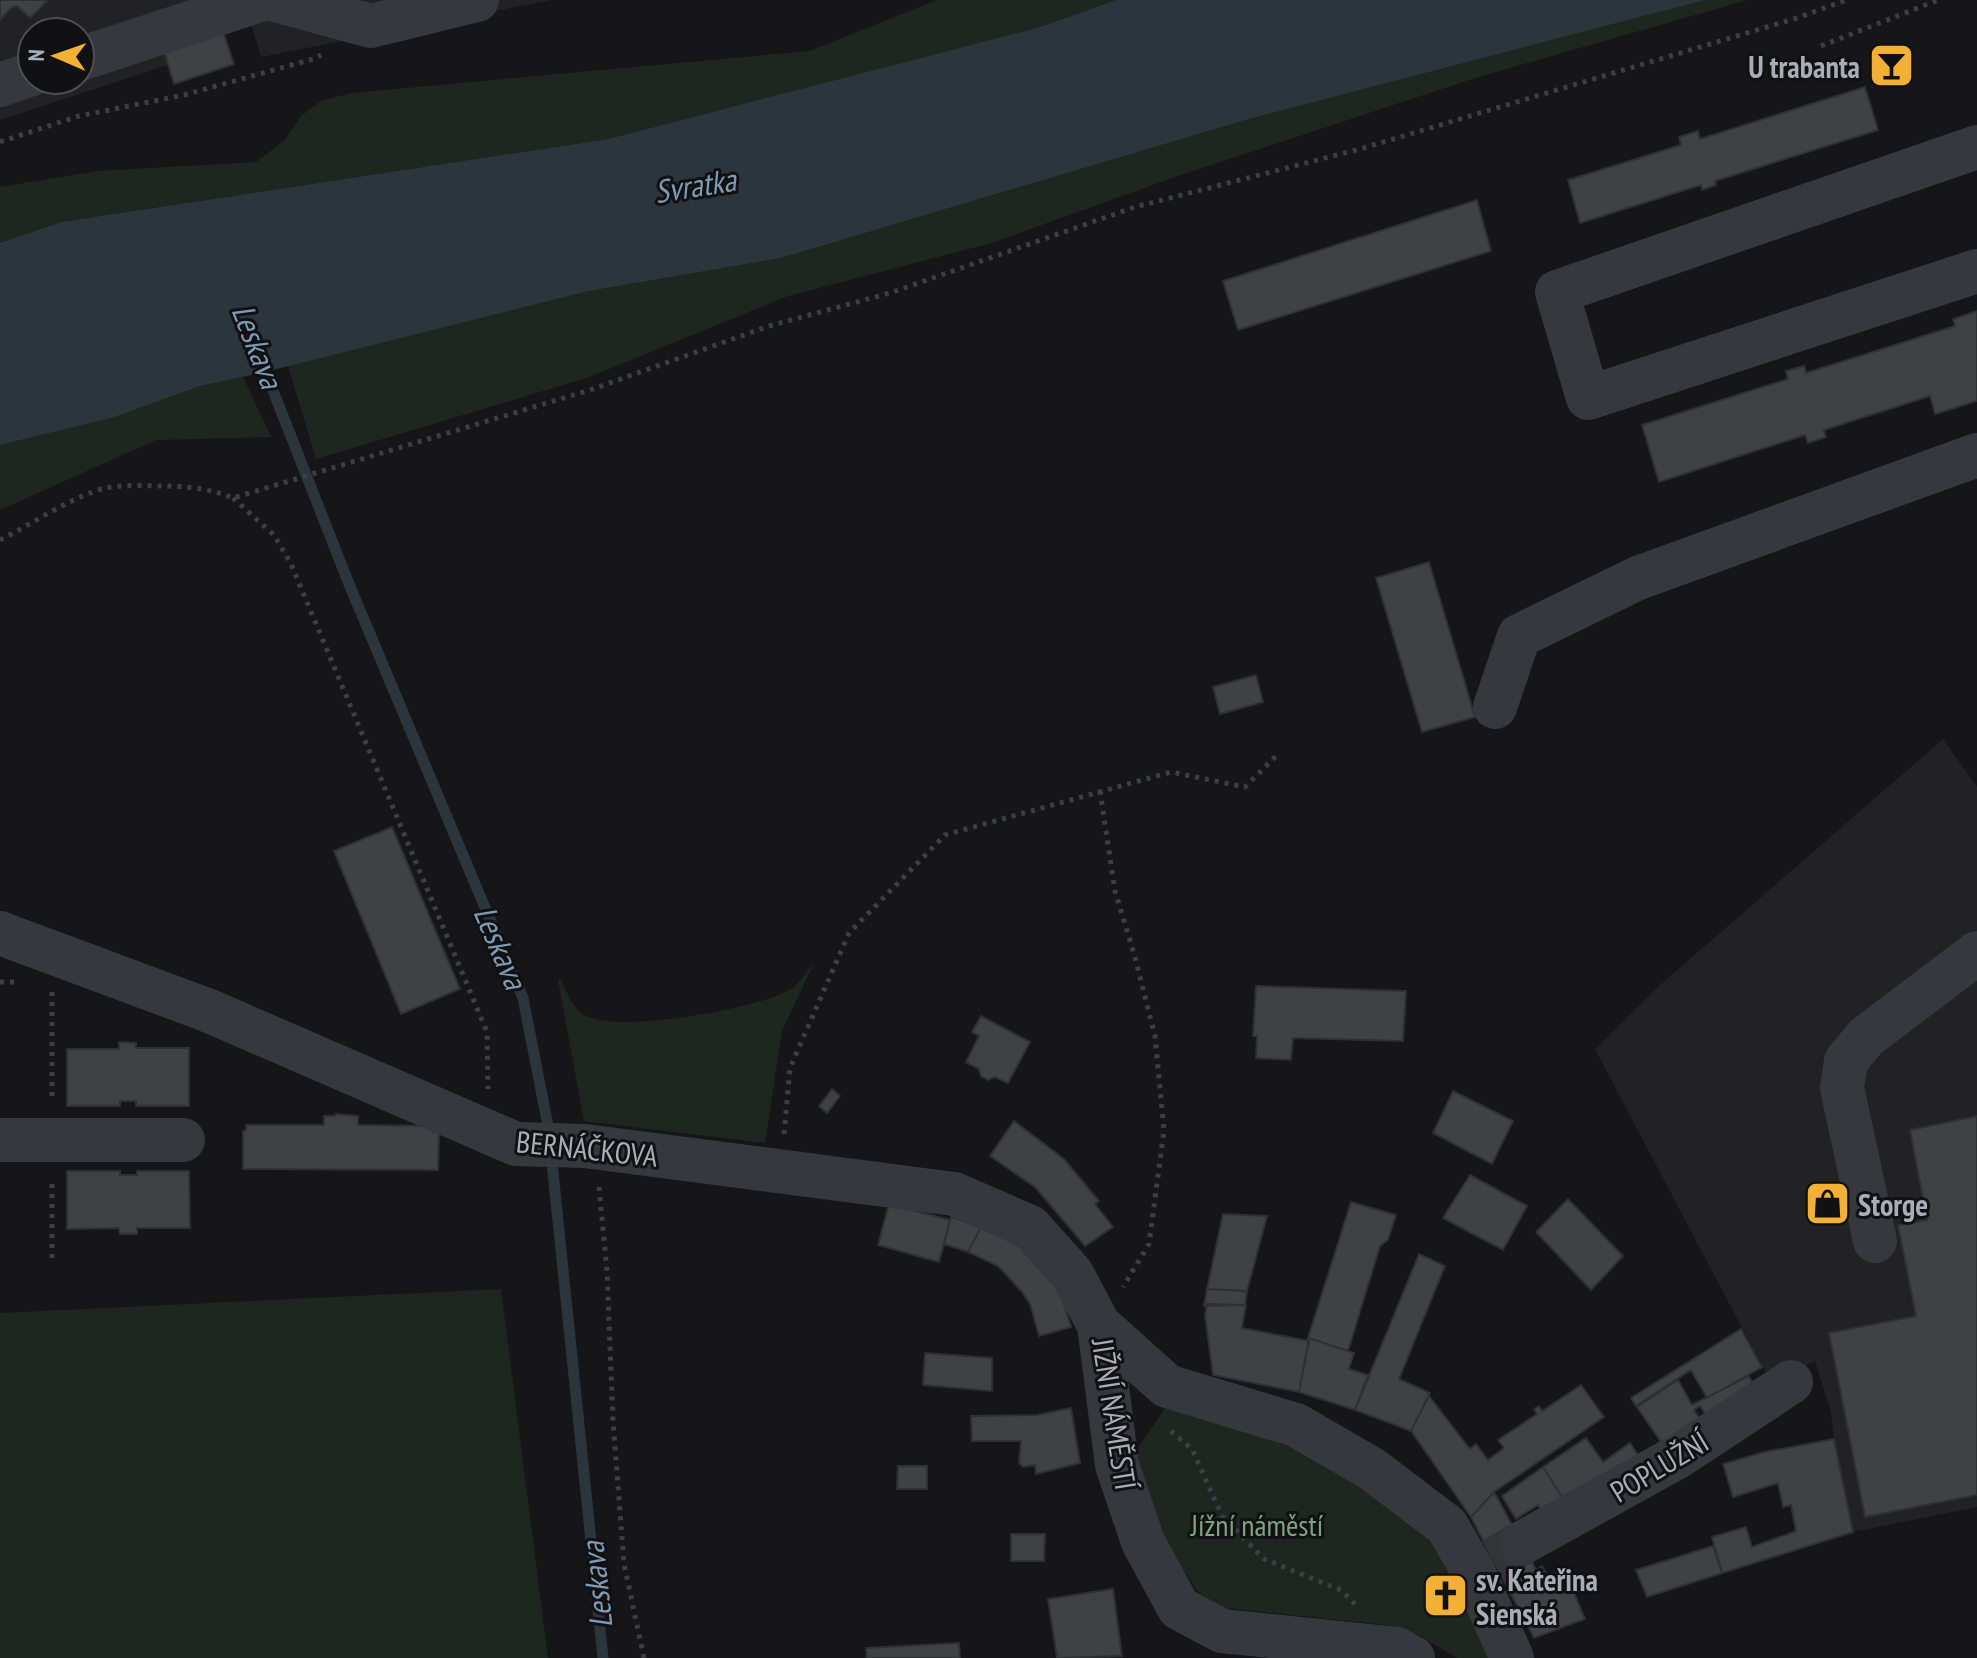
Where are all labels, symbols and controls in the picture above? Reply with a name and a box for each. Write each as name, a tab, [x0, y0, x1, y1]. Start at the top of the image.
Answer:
north arrow	[16, 16, 96, 96]
bar icon: U trabanta	[1867, 42, 1915, 90]
place label: U trabanta	[1748, 47, 1860, 86]
text: N	[22, 49, 50, 62]
water label: Svratka	[651, 158, 741, 212]
water label: Leskava	[223, 298, 294, 396]
water label: Leskava	[465, 899, 538, 997]
street label: BERNÁČKOVA	[514, 1121, 660, 1175]
shop icon: Storge	[1803, 1180, 1851, 1228]
place label: Storge	[1858, 1185, 1928, 1224]
street label: JIŽNÍ NÁMĚSTÍ	[1084, 1335, 1146, 1493]
street label: POPLUŽNÍ	[1603, 1421, 1716, 1510]
park label: Jížní náměstí	[1190, 1505, 1324, 1544]
water label: Leskava	[570, 1538, 621, 1630]
place label: sv. Kateřina Sienská	[1476, 1560, 1598, 1633]
church icon: sv. Kateřina Sienská	[1421, 1572, 1469, 1620]

